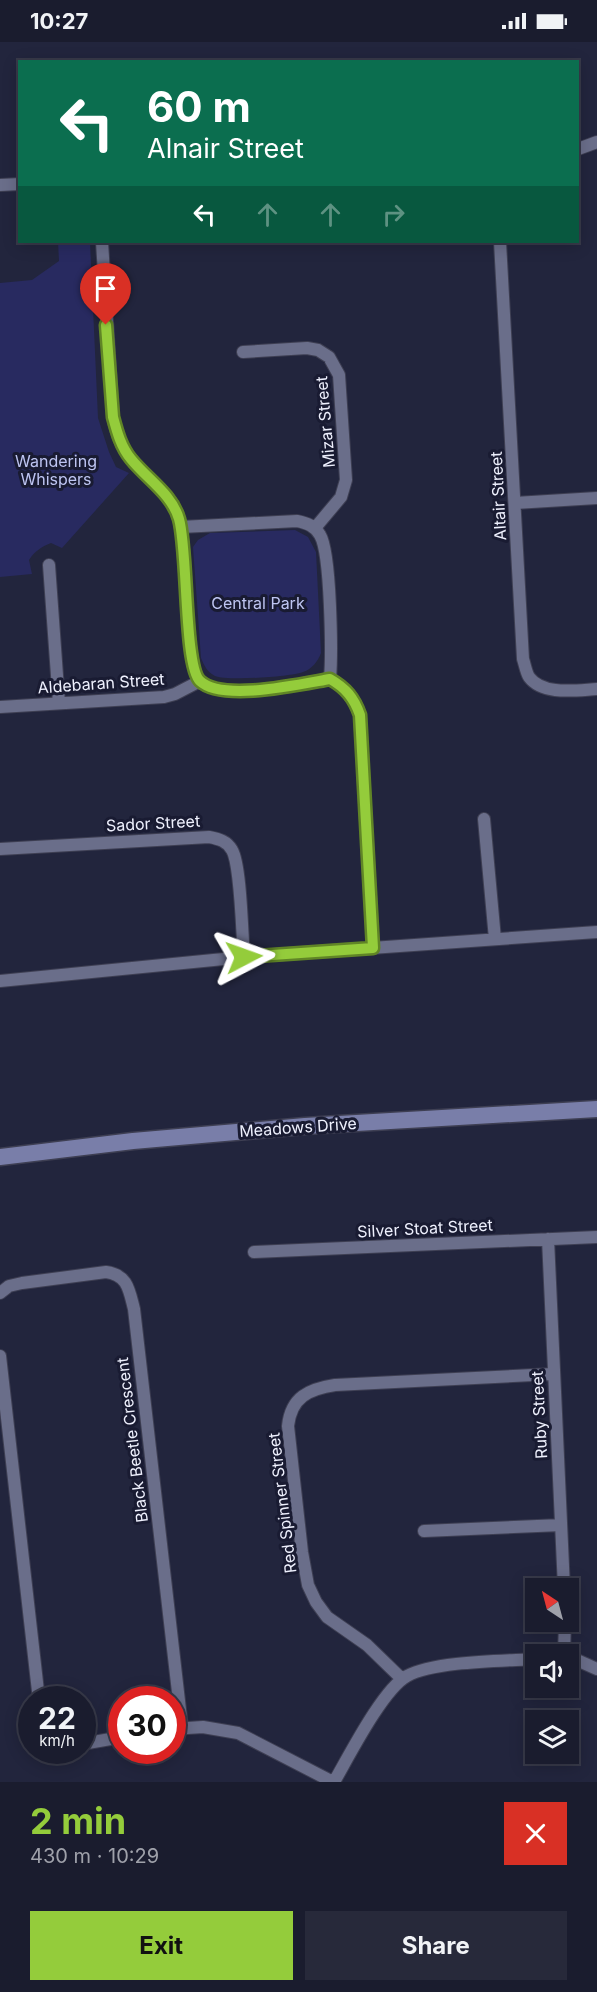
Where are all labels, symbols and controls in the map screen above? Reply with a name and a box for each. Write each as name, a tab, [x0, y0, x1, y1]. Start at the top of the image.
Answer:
text: 10:27	[30, 8, 88, 34]
text: 60 m	[147, 81, 251, 132]
icon: left	[48, 84, 126, 162]
text: Alnair Street	[147, 132, 304, 165]
icon: left	[188, 198, 221, 231]
icon: ahead	[251, 198, 284, 231]
icon: ahead	[314, 198, 347, 231]
icon: right	[377, 198, 410, 231]
pin	[80, 263, 131, 325]
icon: arrive	[89, 272, 122, 305]
street label: Mizar Street	[311, 375, 339, 469]
park label: Wandering Whispers	[15, 451, 97, 489]
street label: Altair Street	[486, 451, 510, 541]
park label: Central Park	[211, 593, 305, 613]
street label: Aldebaran Street	[37, 669, 165, 697]
street label: Sador Street	[105, 811, 201, 835]
position arrow	[212, 925, 276, 989]
street label: Meadows Drive	[239, 1113, 357, 1141]
street label: Silver Stoat Street	[357, 1214, 493, 1242]
street label: Black Beetle Crescent	[112, 1356, 152, 1524]
street label: Ruby Street	[527, 1371, 551, 1459]
street label: Red Spinner Street	[263, 1432, 301, 1574]
north arrow	[525, 1578, 579, 1632]
map controls	[525, 1578, 579, 1764]
button: sound	[525, 1644, 579, 1698]
speed limit sign: 30	[108, 1686, 186, 1764]
text: 22	[38, 1700, 76, 1736]
button: layers	[525, 1710, 579, 1764]
text: km/h	[39, 1731, 75, 1750]
text: 2 min	[30, 1799, 126, 1843]
button: close	[504, 1802, 567, 1865]
text: 430 m · 10:29	[30, 1844, 159, 1868]
button: Exit	[30, 1911, 293, 1980]
button: Share	[305, 1911, 567, 1980]

